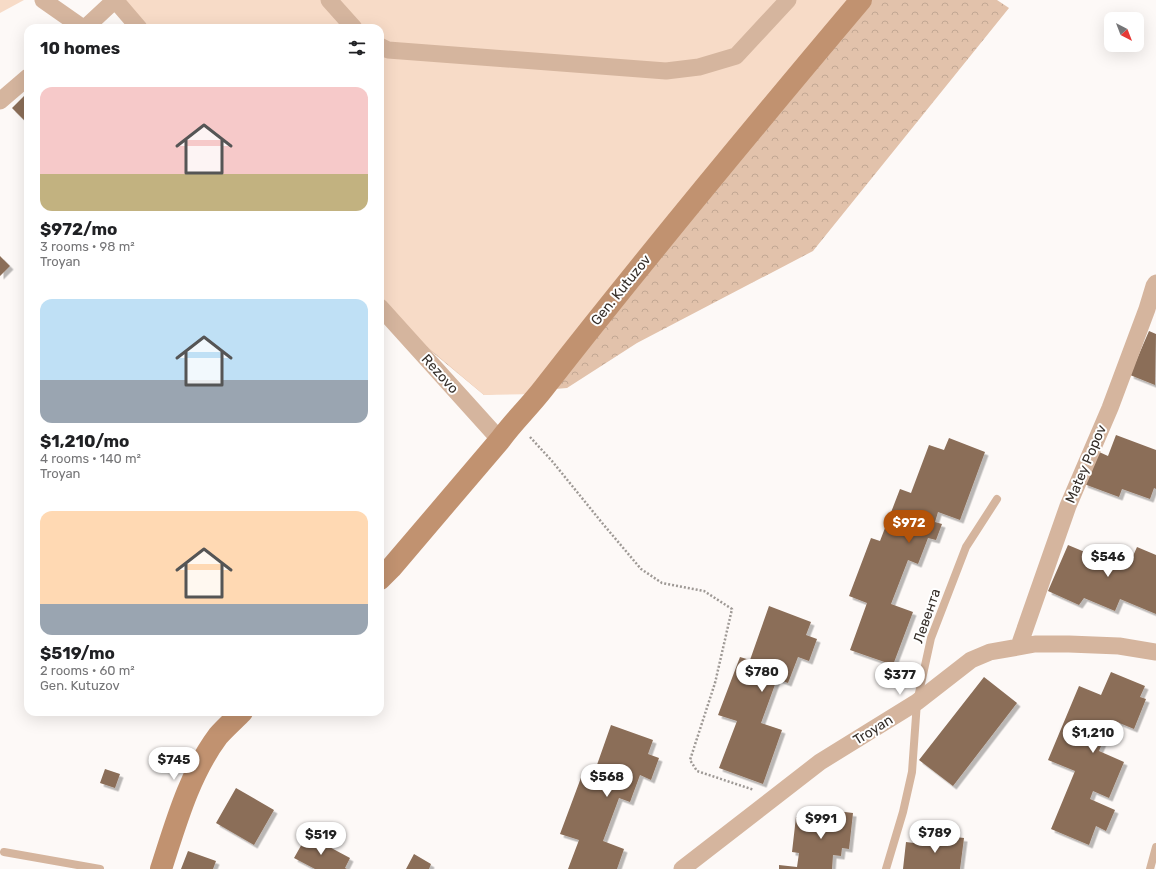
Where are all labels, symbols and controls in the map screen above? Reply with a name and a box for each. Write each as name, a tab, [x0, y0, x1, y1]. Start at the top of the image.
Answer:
north arrow	[1104, 12, 1144, 52]
map controls	[1104, 12, 1144, 52]
icon: filters	[346, 37, 368, 59]
text: 10 homes	[40, 38, 120, 58]
icon: home	[168, 113, 240, 185]
text: $972/mo	[40, 219, 117, 239]
text: 3 rooms · 98 m²	[40, 239, 135, 254]
street label: Gen. Kutuzov	[587, 251, 655, 329]
text: Troyan	[40, 254, 80, 269]
icon: home	[168, 325, 240, 397]
street label: Rezovo	[418, 351, 462, 397]
street label: Matey Popov	[1062, 422, 1110, 506]
text: $1,210/mo	[40, 431, 129, 451]
text: 4 rooms · 140 m²	[40, 451, 141, 466]
text: Troyan	[40, 466, 80, 481]
pin: $972	[885, 510, 933, 544]
text: $972	[893, 515, 925, 530]
icon: home	[168, 537, 240, 609]
pin: $546	[1084, 544, 1132, 578]
text: $546	[1091, 549, 1125, 564]
street label: Левента	[910, 586, 944, 646]
text: $519/mo	[40, 643, 115, 663]
pin: $780	[738, 659, 786, 693]
pin: $377	[876, 662, 924, 696]
text: 2 rooms · 60 m²	[40, 663, 135, 678]
text: $780	[745, 664, 779, 679]
text: $377	[884, 667, 916, 682]
text: Gen. Kutuzov	[40, 678, 120, 693]
street label: Troyan	[850, 711, 896, 749]
pin: $1,210	[1060, 720, 1126, 754]
text: $1,210	[1072, 725, 1114, 740]
pin: $745	[150, 747, 198, 781]
text: $745	[158, 752, 191, 767]
pin: $568	[583, 764, 631, 798]
text: $568	[590, 769, 624, 784]
pin: $991	[797, 806, 845, 840]
text: $991	[805, 811, 837, 826]
pin: $789	[911, 820, 959, 854]
pin: $519	[297, 822, 345, 856]
text: $789	[918, 825, 952, 840]
text: $519	[305, 827, 337, 842]

